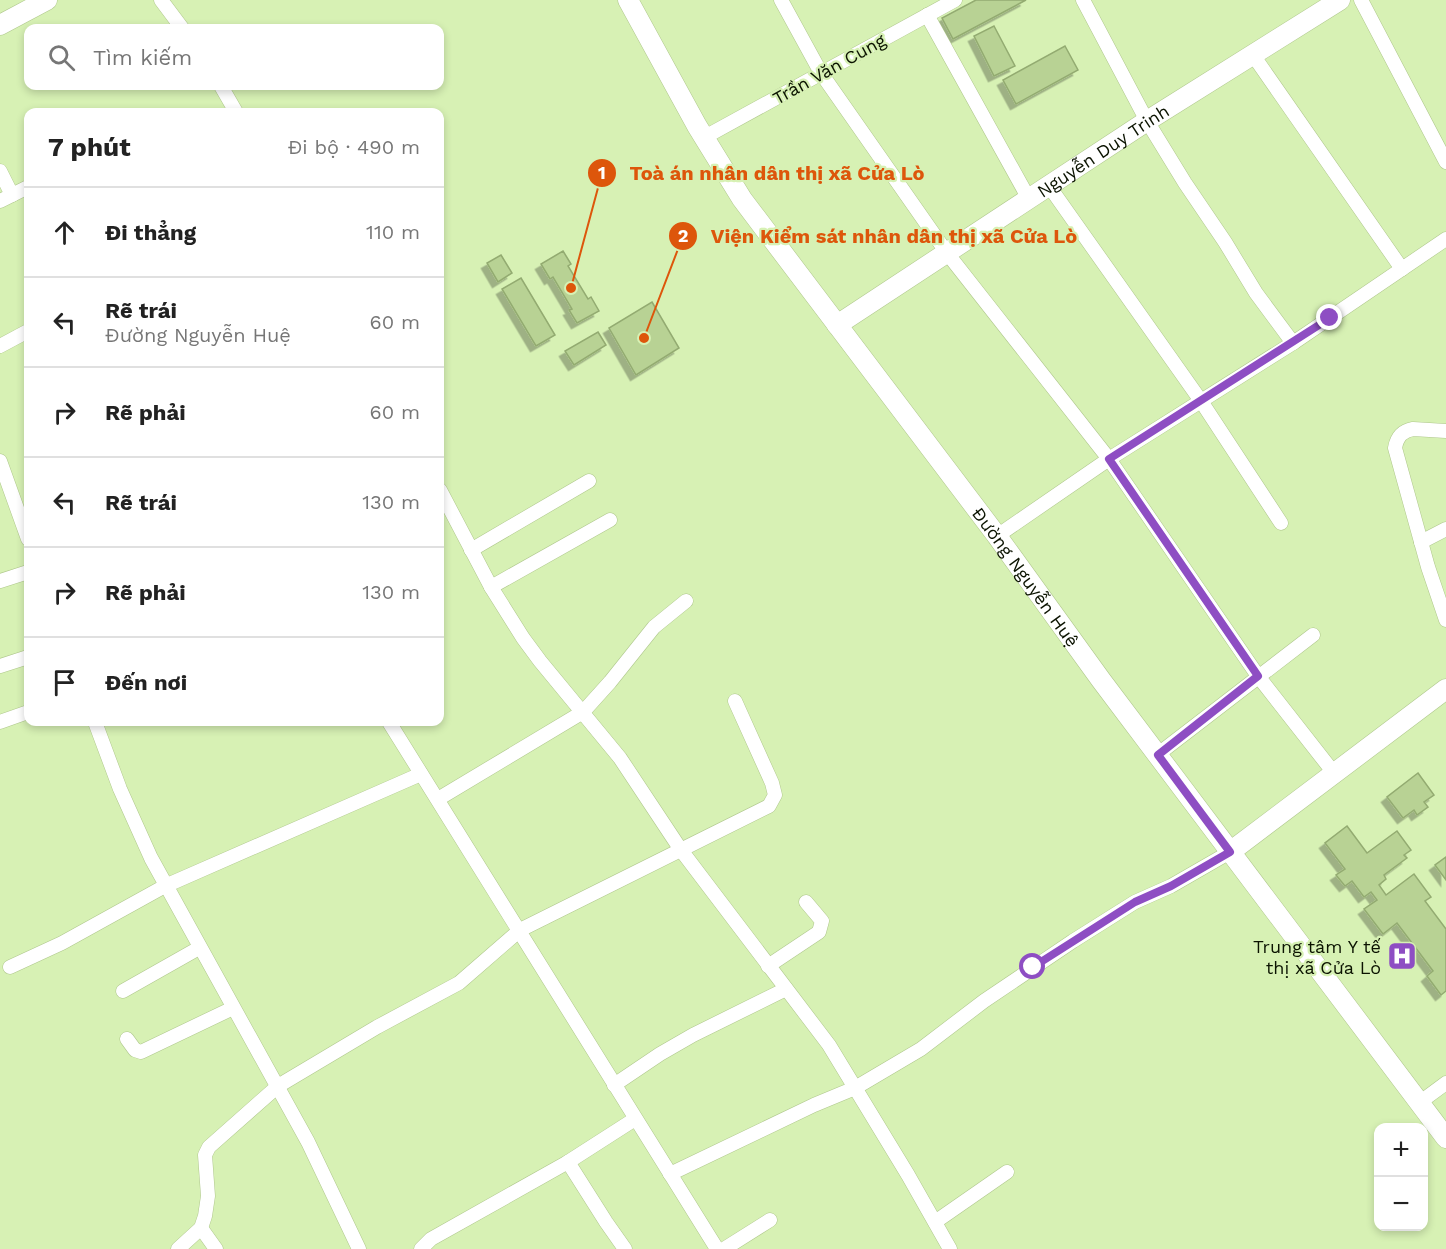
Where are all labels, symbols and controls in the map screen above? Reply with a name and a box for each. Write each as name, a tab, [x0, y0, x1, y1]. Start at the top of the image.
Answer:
search box	[24, 24, 444, 90]
street label: Trần Văn Cung	[769, 29, 889, 109]
icon: search	[45, 41, 78, 74]
text: Tìm kiếm	[93, 45, 192, 70]
street label: Nguyễn Duy Trinh	[1033, 100, 1173, 201]
text: 7 phút	[48, 132, 131, 162]
text: Đi bộ · 490 m	[288, 135, 420, 159]
callout: Toà án nhân dân thị xã Cửa Lò	[587, 154, 937, 192]
text: Toà án nhân dân thị xã Cửa Lò	[629, 161, 925, 185]
text: 1	[598, 162, 606, 183]
icon: ahead	[48, 216, 81, 249]
callout: Viện Kiểm sát nhân dân thị xã Cửa Lò	[668, 217, 1090, 255]
text: Đi thẳng	[105, 220, 196, 245]
text: 110 m	[366, 220, 420, 244]
text: Viện Kiểm sát nhân dân thị xã Cửa Lò	[711, 224, 1077, 248]
text: 2	[678, 225, 688, 246]
text: Rẽ trái	[105, 298, 177, 323]
route end	[1316, 304, 1342, 330]
icon: left	[48, 306, 81, 339]
text: 60 m	[370, 310, 420, 334]
text: Đường Nguyễn Huệ	[105, 323, 291, 347]
icon: right	[48, 396, 81, 429]
text: Rẽ phải	[105, 400, 186, 425]
text: 60 m	[370, 400, 420, 424]
icon: left	[48, 486, 81, 519]
text: Rẽ trái	[105, 490, 177, 515]
text: 130 m	[362, 490, 420, 514]
street label: Đường Nguyễn Huệ	[968, 503, 1084, 651]
icon: right	[48, 576, 81, 609]
text: Rẽ phải	[105, 580, 186, 605]
text: 130 m	[362, 580, 420, 604]
icon: arrive	[48, 666, 81, 699]
text: Đến nơi	[105, 670, 187, 695]
place label: Trung tâm Y tế thị xã Cửa Lò	[1253, 936, 1381, 978]
hospital icon: Trung tâm Y tế thị xã Cửa Lò	[1386, 940, 1418, 972]
route start	[1019, 953, 1045, 979]
map controls	[1374, 1123, 1428, 1231]
button: +	[1374, 1123, 1428, 1177]
button: −	[1374, 1177, 1428, 1231]

